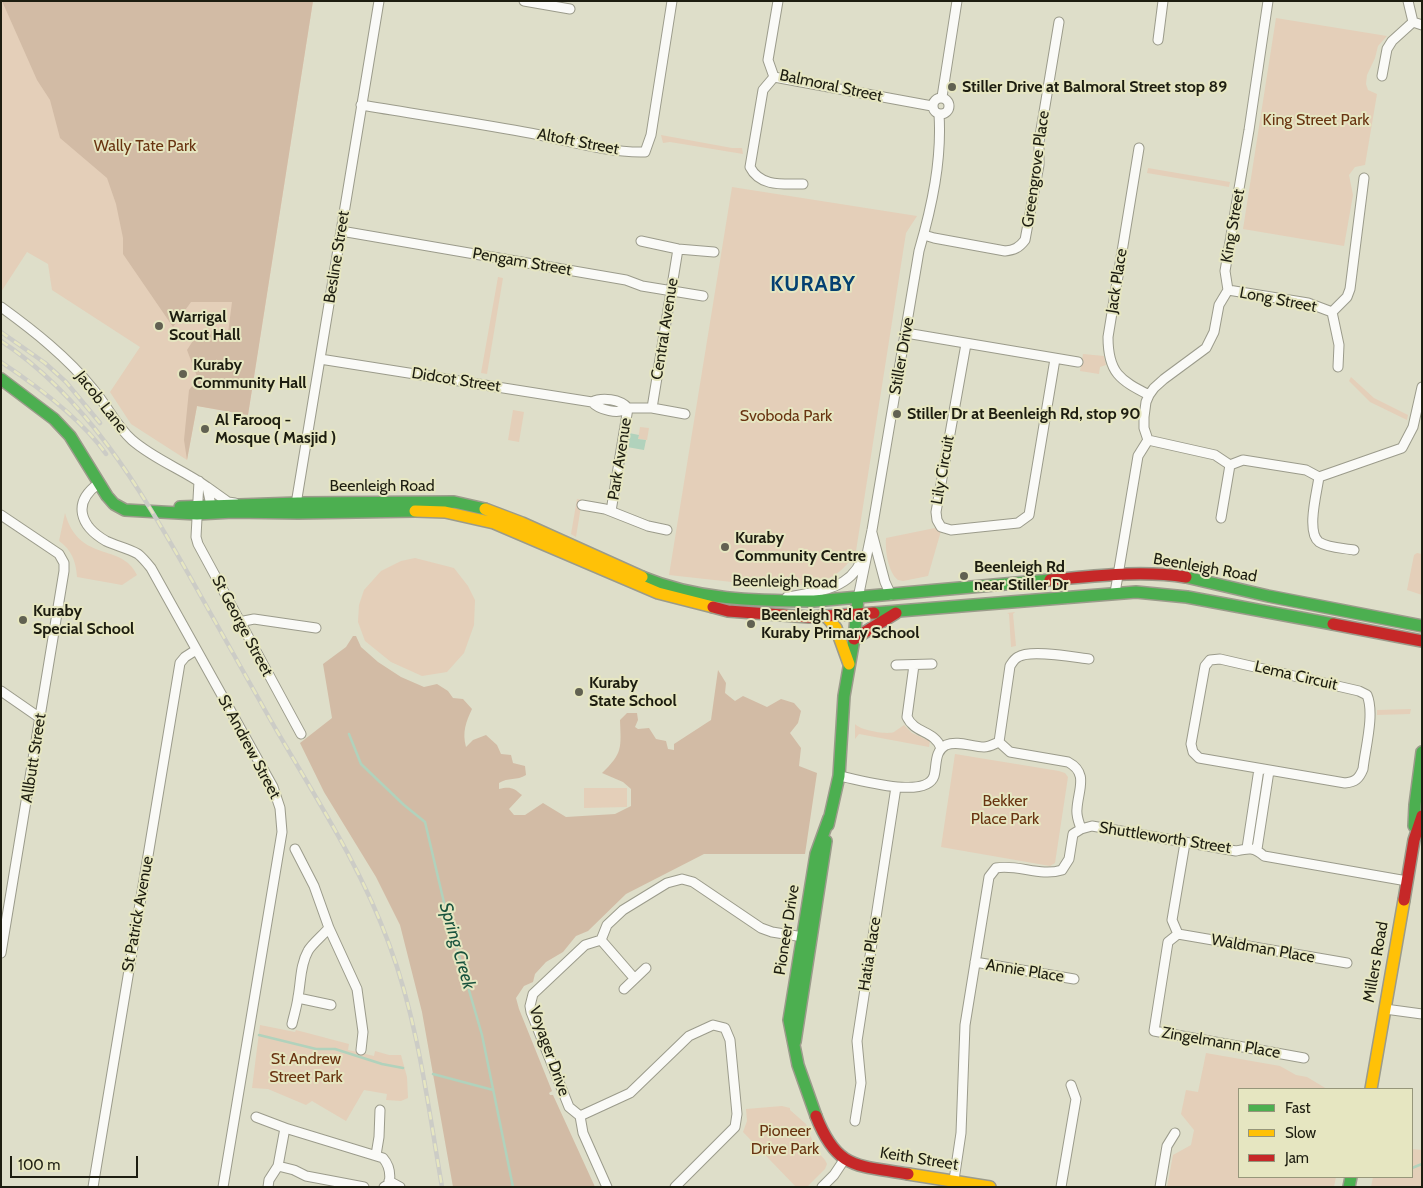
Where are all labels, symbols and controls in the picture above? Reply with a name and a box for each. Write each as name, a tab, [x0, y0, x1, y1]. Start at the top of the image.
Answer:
street label: Balmoral Street	[778, 66, 884, 106]
place label: Stiller Drive at Balmoral Street stop 89	[962, 77, 1227, 97]
marker: Stiller Drive at Balmoral Street stop 89	[946, 81, 958, 93]
street label: Greengrove Place	[1018, 109, 1054, 229]
park label: King Street Park	[1263, 110, 1369, 130]
street label: Altoft Street	[535, 125, 621, 159]
park label: Wally Tate Park	[94, 136, 196, 156]
street label: King Street	[1217, 188, 1249, 264]
street label: Besline Street	[320, 209, 354, 305]
street label: Pengam Street	[471, 244, 573, 280]
street label: Jack Place	[1102, 247, 1132, 315]
district label: KURABY	[769, 272, 857, 298]
street label: Central Avenue	[647, 277, 683, 381]
street label: Long Street	[1238, 283, 1318, 317]
place label: Warrigal Scout Hall	[169, 307, 240, 345]
street label: Stiller Drive	[886, 316, 918, 396]
marker: Warrigal Scout Hall	[153, 320, 165, 332]
place label: Kuraby Community Hall	[193, 355, 307, 393]
street label: Didcot Street	[410, 363, 502, 397]
street label: Jacob Lane	[71, 367, 131, 437]
marker: Kuraby Community Hall	[177, 368, 189, 380]
place label: Stiller Dr at Beenleigh Rd, stop 90	[907, 404, 1141, 424]
park label: Svoboda Park	[740, 406, 832, 426]
marker: Stiller Dr at Beenleigh Rd, stop 90	[891, 408, 903, 420]
place label: Al Farooq - Mosque ( Masjid )	[215, 410, 336, 448]
street label: Park Avenue	[604, 416, 636, 502]
marker: Al Farooq - Mosque ( Masjid )	[199, 423, 211, 435]
street label: Lily Circuit	[927, 434, 959, 506]
street label: Beenleigh Road	[329, 476, 435, 496]
place label: Kuraby Community Centre	[735, 528, 866, 566]
marker: Kuraby Community Centre	[719, 541, 731, 553]
street label: Beenleigh Road	[1152, 549, 1258, 587]
place label: Beenleigh Rd near Stiller Dr	[974, 557, 1068, 595]
marker: Beenleigh Rd near Stiller Dr	[958, 570, 970, 582]
street label: Beenleigh Road	[732, 571, 838, 593]
street label: St George Street	[207, 572, 277, 680]
place label: Kuraby Special School	[33, 601, 134, 639]
place label: Beenleigh Rd at Kuraby Primary School	[761, 605, 919, 643]
marker: Kuraby Special School	[17, 614, 29, 626]
marker: Beenleigh Rd at Kuraby Primary School	[745, 618, 757, 630]
street label: Lema Circuit	[1253, 657, 1339, 695]
place label: Kuraby State School	[589, 673, 677, 711]
marker: Kuraby State School	[573, 686, 585, 698]
street label: St Andrew Street	[213, 692, 285, 802]
street label: Allbutt Street	[17, 712, 51, 804]
park label: Bekker Place Park	[971, 791, 1039, 829]
street label: Shuttleworth Street	[1098, 818, 1232, 858]
street label: St Patrick Avenue	[118, 855, 158, 973]
street label: Pioneer Drive	[770, 883, 804, 977]
water label: Spring Creek	[434, 900, 480, 992]
street label: Hatia Place	[855, 916, 885, 992]
street label: Millers Road	[1359, 920, 1393, 1004]
street label: Waldman Place	[1210, 930, 1316, 968]
street label: Annie Place	[985, 955, 1065, 987]
street label: Voyager Drive	[525, 1004, 573, 1098]
street label: Zingelmann Place	[1160, 1023, 1282, 1063]
park label: St Andrew Street Park	[269, 1049, 343, 1087]
legend	[1238, 1088, 1413, 1178]
text: Fast	[1285, 1099, 1310, 1117]
park label: Pioneer Drive Park	[751, 1121, 819, 1159]
text: Slow	[1285, 1124, 1316, 1142]
street label: Keith Street	[879, 1143, 959, 1175]
scale bar	[12, 1146, 140, 1178]
text: Jam	[1285, 1149, 1309, 1167]
text: 100 m	[18, 1156, 60, 1174]

